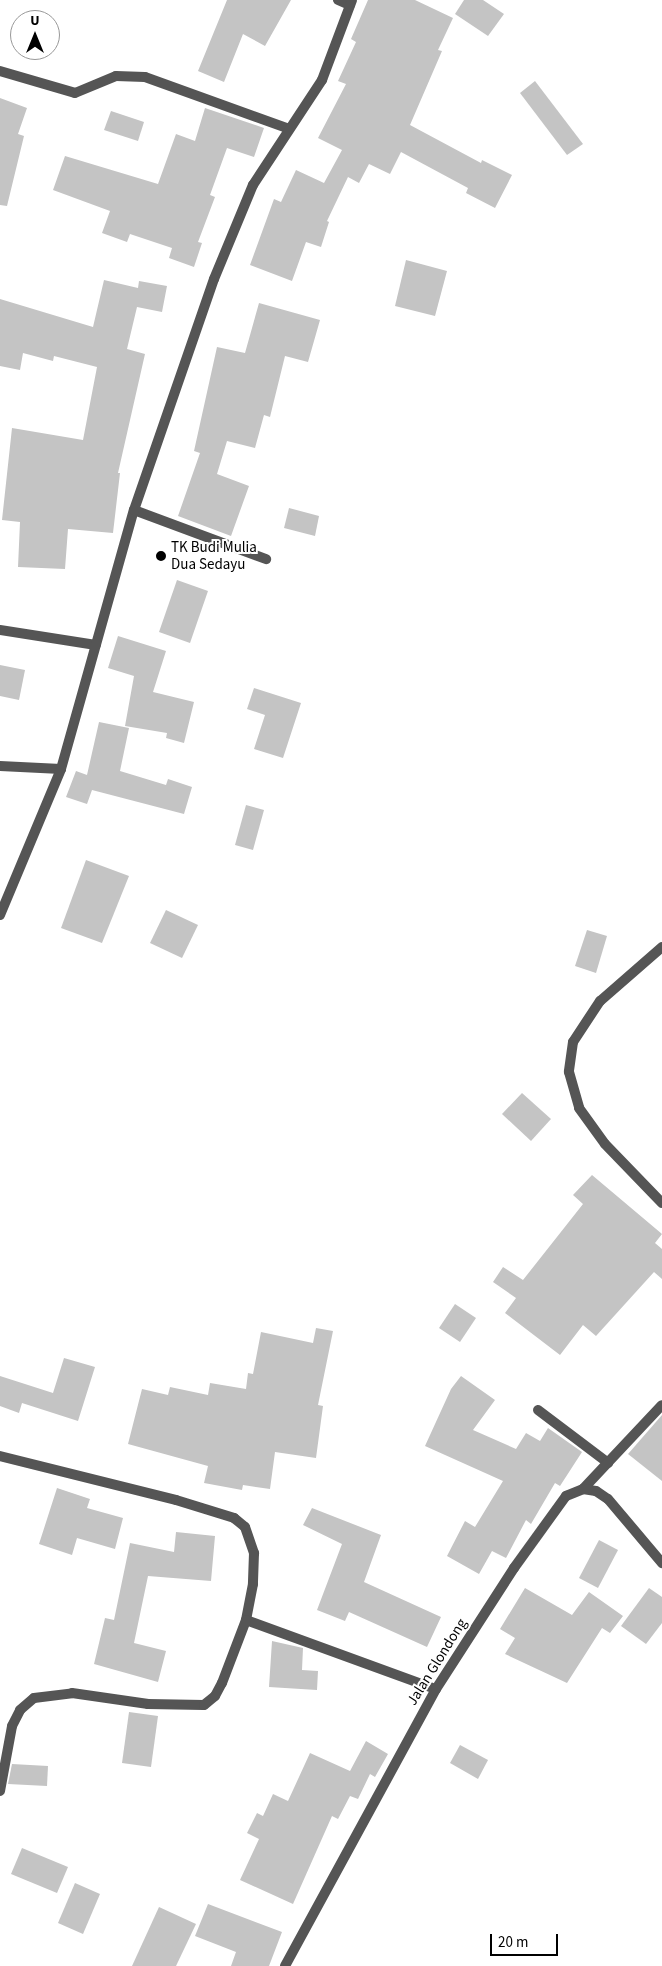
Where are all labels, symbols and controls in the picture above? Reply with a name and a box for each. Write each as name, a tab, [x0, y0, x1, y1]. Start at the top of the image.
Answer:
north arrow	[10, 10, 60, 60]
text: U	[30, 11, 40, 31]
place label: TK Budi Mulia Dua Sedayu	[171, 538, 257, 573]
marker: TK Budi Mulia Dua Sedayu	[155, 550, 167, 562]
street label: Jalan Glondong	[403, 1615, 471, 1709]
scale bar	[492, 1924, 560, 1956]
text: 20 m	[498, 1932, 528, 1953]

